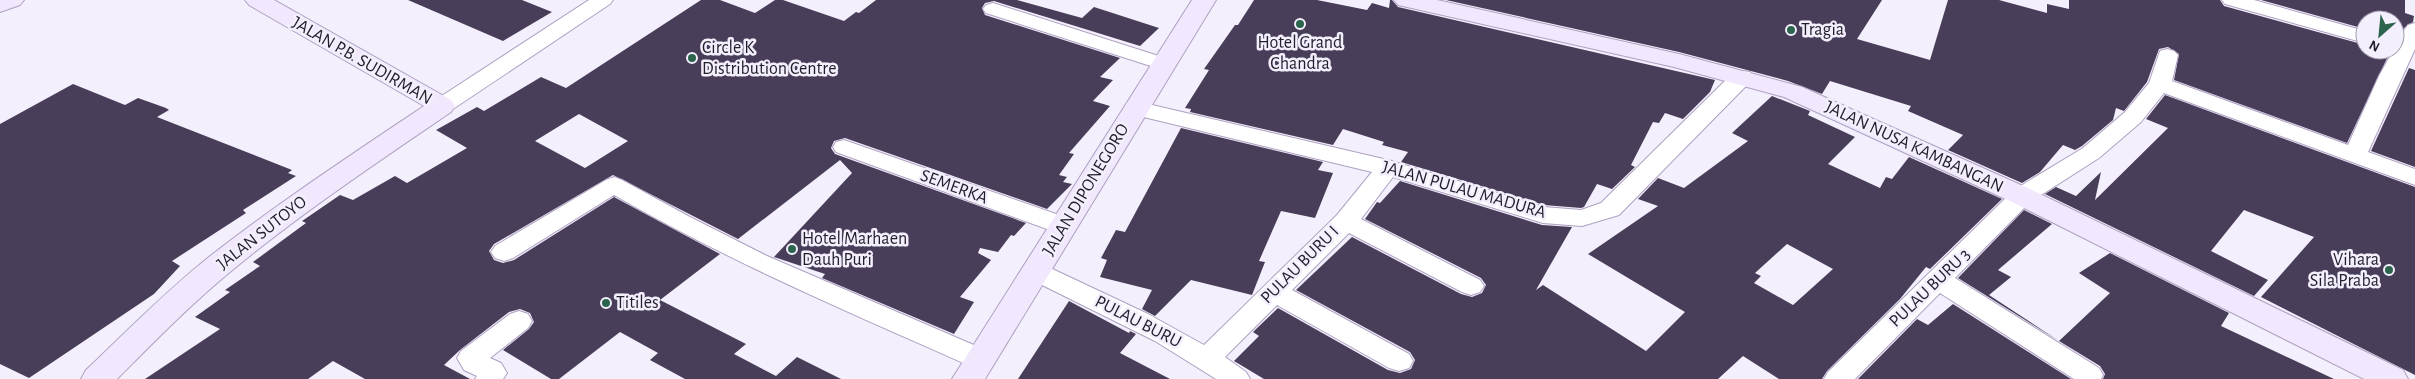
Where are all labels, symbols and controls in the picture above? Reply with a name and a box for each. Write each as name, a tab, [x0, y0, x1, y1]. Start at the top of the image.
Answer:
north arrow	[2355, 10, 2405, 60]
street label: JALAN P.B. SUDIRMAN	[289, 14, 435, 108]
marker: Hotel Grand Chandra	[1294, 18, 1306, 30]
place label: Tragia	[1801, 21, 1844, 39]
marker: Tragia	[1785, 24, 1797, 36]
place label: Hotel Grand Chandra	[1258, 34, 1342, 73]
text: N	[2367, 37, 2382, 54]
place label: Circle K Distribution Centre	[702, 39, 836, 78]
marker: Circle K Distribution Centre	[686, 52, 698, 64]
street label: JALAN NUSA KAMBANGAN	[1822, 98, 2006, 196]
street label: JALAN DIPONEGORO	[1040, 121, 1132, 259]
street label: JALAN PULAU MADURA	[1380, 158, 1549, 222]
street label: SEMERKA	[918, 167, 991, 208]
street label: JALAN SUTOYO	[214, 193, 310, 273]
street label: PULAU BURU I	[1258, 223, 1342, 307]
place label: Hotel Marhaen Dauh Puri	[802, 230, 907, 269]
marker: Hotel Marhaen Dauh Puri	[786, 243, 798, 255]
street label: PULAU BURU 3	[1886, 245, 1974, 331]
place label: Vihara Sila Praba	[2310, 251, 2379, 290]
marker: Vihara Sila Praba	[2383, 264, 2395, 276]
street label: PULAU BURU	[1092, 293, 1184, 351]
place label: Titiles	[616, 294, 659, 312]
marker: Titiles	[600, 297, 612, 309]

